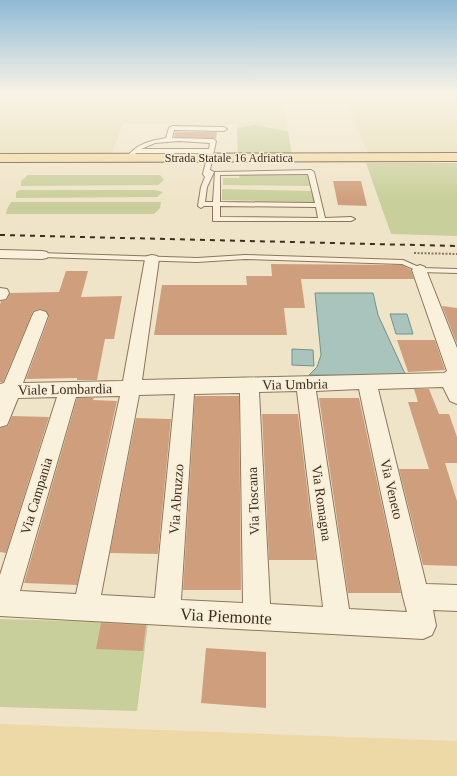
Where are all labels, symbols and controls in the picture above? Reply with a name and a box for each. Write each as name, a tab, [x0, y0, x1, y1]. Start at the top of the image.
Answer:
street label: Strada Statale 16 Adriatica	[165, 151, 294, 165]
street label: Via Umbria	[262, 376, 329, 393]
street label: Viale Lombardia	[18, 381, 113, 398]
street label: Via Campania	[18, 455, 56, 536]
street label: Via Veneto	[377, 457, 406, 521]
street label: Via Abruzzo	[167, 463, 186, 535]
street label: Via Romagna	[309, 464, 334, 543]
street label: Via Toscana	[245, 466, 262, 535]
street label: Via Piemonte	[180, 605, 272, 628]

